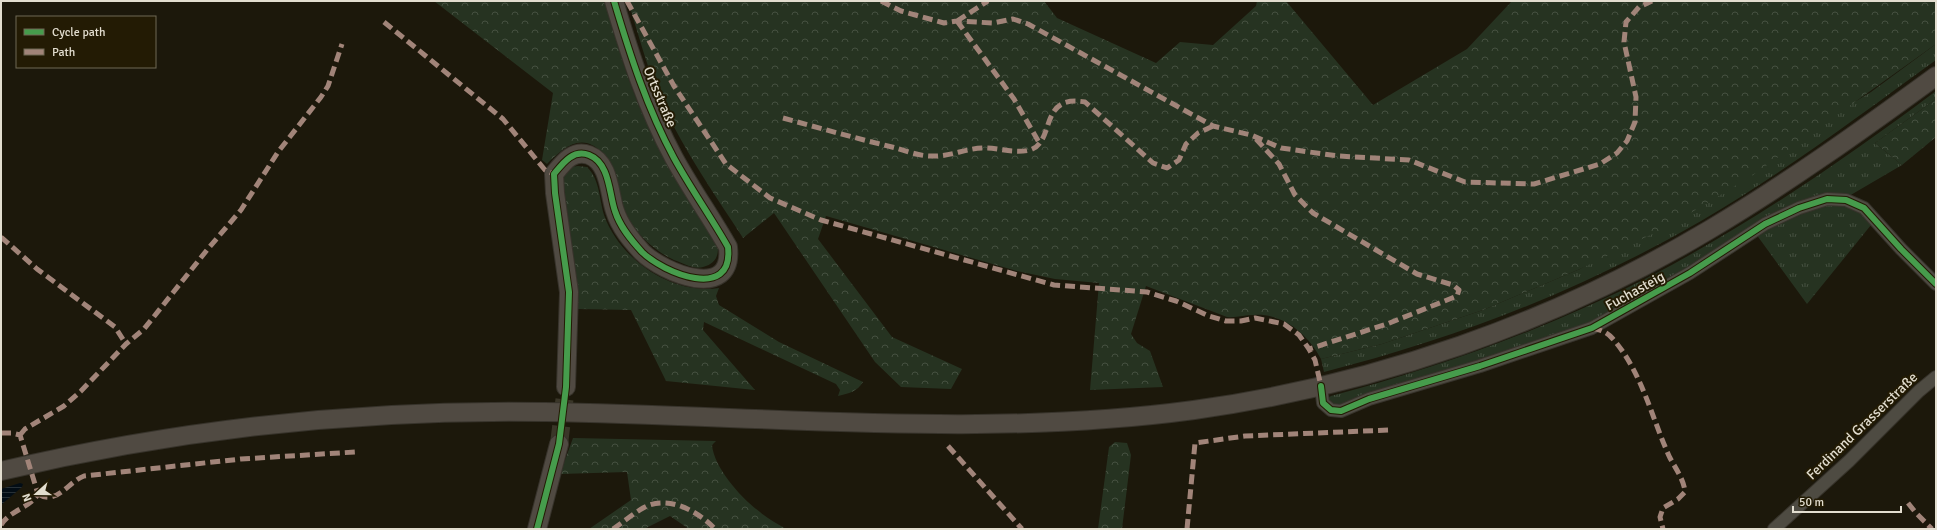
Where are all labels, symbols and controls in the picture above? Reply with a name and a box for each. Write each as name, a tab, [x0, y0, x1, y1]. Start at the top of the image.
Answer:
legend	[16, 16, 156, 68]
text: Cycle path	[52, 25, 105, 40]
text: Path	[52, 45, 75, 60]
street label: Ortsstraße	[640, 64, 680, 130]
street label: Fuchasteig	[1602, 268, 1668, 314]
street label: Ferdinand Grasserstraße	[1803, 369, 1921, 483]
north arrow	[16, 474, 56, 514]
scale bar	[1793, 488, 1901, 514]
text: N	[20, 492, 35, 503]
text: 50 m	[1799, 495, 1824, 510]

